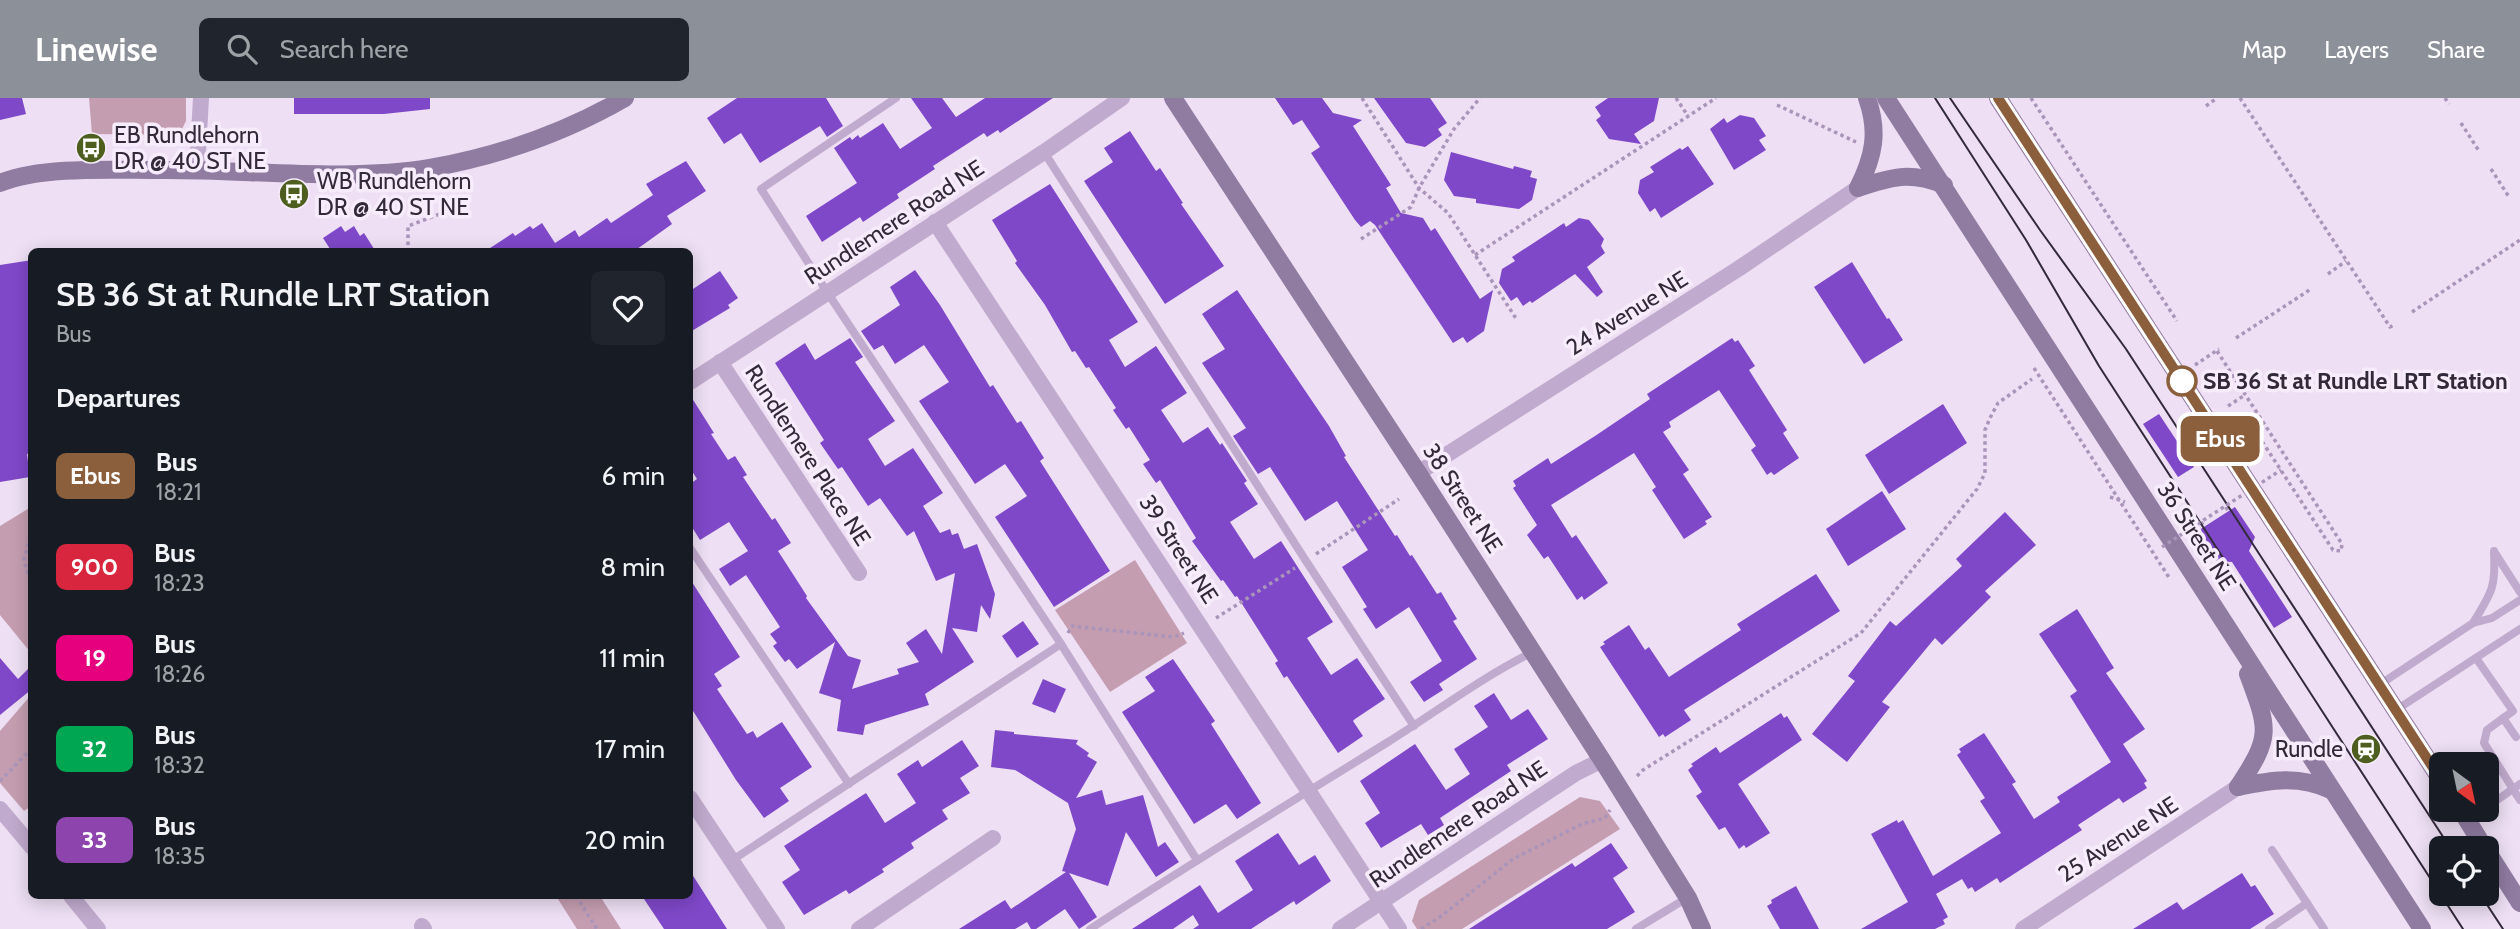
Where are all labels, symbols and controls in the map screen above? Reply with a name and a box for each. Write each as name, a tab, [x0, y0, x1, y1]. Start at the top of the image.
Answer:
search box	[199, 18, 689, 81]
text: Linewise	[35, 29, 157, 69]
icon: search	[223, 30, 261, 68]
text: Search here	[279, 33, 409, 65]
text: Map	[2242, 35, 2286, 64]
text: Layers	[2324, 35, 2389, 64]
text: Share	[2427, 35, 2485, 64]
place label: EB Rundlehorn DR @ 40 ST NE	[114, 121, 266, 175]
bus stop icon: EB Rundlehorn DR @ 40 ST NE	[74, 131, 108, 165]
street label: Rundlemere Road NE	[799, 154, 989, 290]
place label: WB Rundlehorn DR @ 40 ST NE	[317, 167, 471, 221]
bus stop icon: WB Rundlehorn DR @ 40 ST NE	[277, 177, 311, 211]
street label: 24 Avenue NE	[1561, 265, 1693, 361]
button: heart	[591, 271, 665, 345]
text: SB 36 St at Rundle LRT Station	[56, 274, 490, 314]
text: Bus	[56, 320, 91, 348]
street label: Rundlemere Place NE	[739, 359, 877, 551]
marker: SB 36 St at Rundle LRT Station	[2167, 366, 2197, 396]
place label: SB 36 St at Rundle LRT Station	[2203, 367, 2508, 395]
text: Departures	[56, 382, 180, 414]
line badge: Ebus	[2171, 416, 2269, 462]
text: Ebus	[2195, 424, 2245, 453]
street label: 38 Street NE	[1417, 438, 1509, 558]
text: Bus	[156, 446, 197, 478]
text: 6 min	[602, 460, 665, 492]
text: Ebus	[70, 461, 121, 490]
street label: 36 Street NE	[2152, 476, 2242, 596]
text: 18:21	[156, 478, 202, 506]
street label: 39 Street NE	[1134, 489, 1224, 609]
text: Bus	[154, 537, 195, 569]
text: 8 min	[601, 551, 665, 583]
text: 900	[71, 552, 118, 581]
text: 18:23	[154, 569, 205, 597]
text: Bus	[154, 628, 195, 660]
text: 11 min	[599, 642, 665, 674]
text: 19	[83, 643, 106, 672]
text: 18:26	[154, 660, 205, 688]
text: Bus	[154, 719, 195, 751]
station icon: Rundle	[2349, 732, 2383, 766]
text: 17 min	[595, 733, 665, 765]
text: 32	[82, 734, 107, 763]
place label: Rundle	[2275, 735, 2343, 763]
text: 18:32	[154, 751, 205, 779]
north arrow	[2429, 752, 2499, 822]
map controls	[2429, 752, 2499, 906]
street label: Rundlemere Road NE	[1364, 754, 1552, 894]
street label: 25 Avenue NE	[2053, 790, 2183, 888]
text: Bus	[154, 810, 195, 842]
text: 20 min	[585, 824, 665, 856]
text: 33	[82, 825, 107, 854]
button: locate	[2429, 836, 2499, 906]
text: 18:35	[154, 842, 205, 870]

